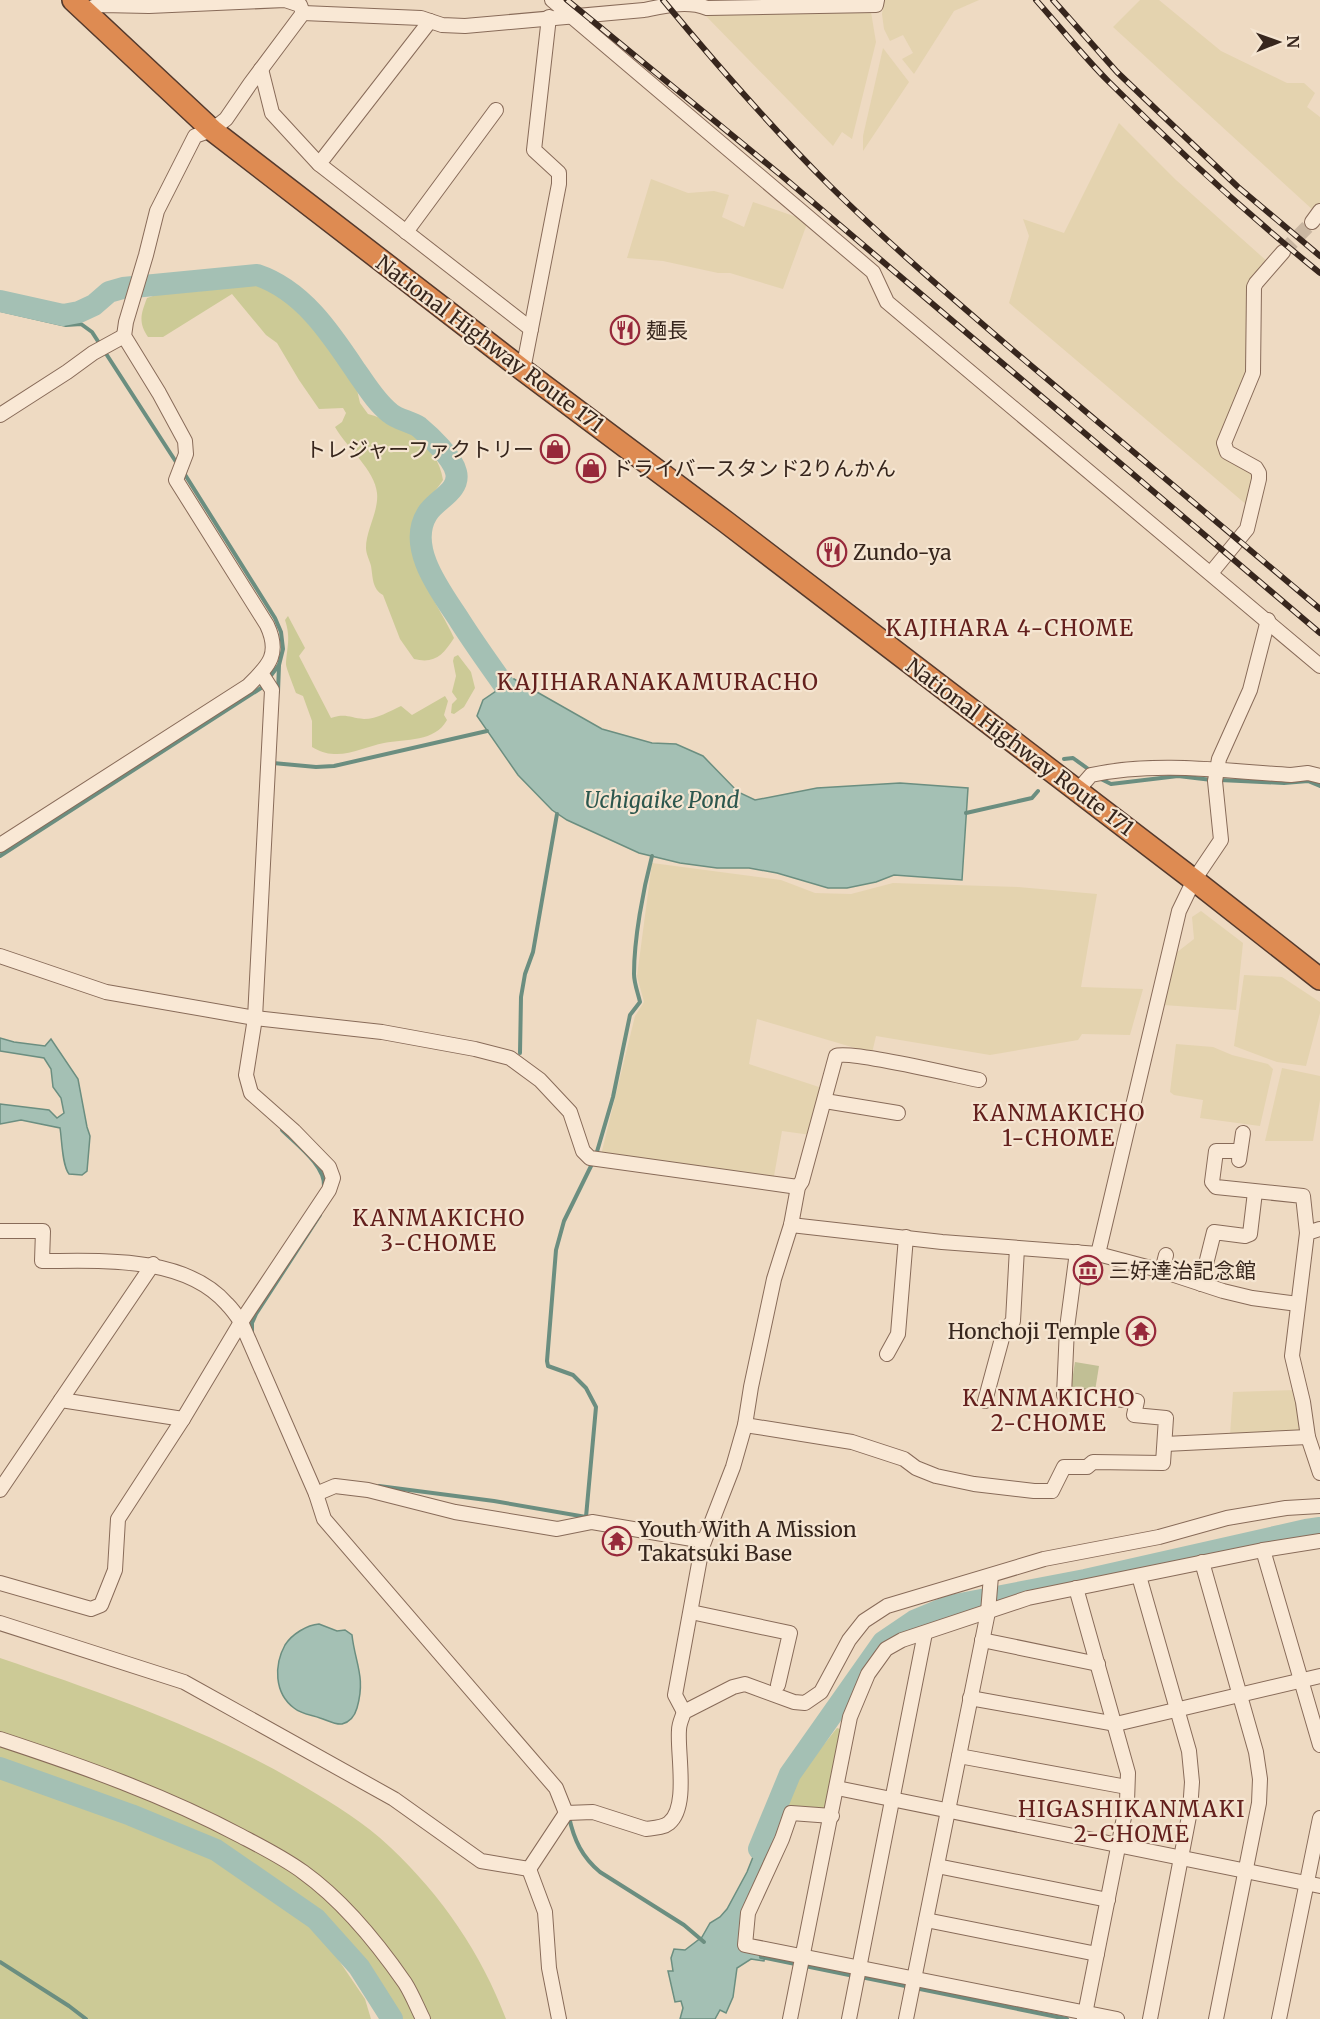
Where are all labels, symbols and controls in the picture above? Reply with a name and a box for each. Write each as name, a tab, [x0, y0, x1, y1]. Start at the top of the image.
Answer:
north arrow	[1248, 12, 1308, 72]
text: N	[1283, 35, 1303, 49]
street label: National Highway Route 171	[371, 249, 609, 439]
restaurant icon: 麺長	[609, 314, 641, 346]
place label: 麺長	[646, 317, 688, 344]
shop icon: トレジャーファクトリー	[539, 433, 571, 465]
place label: トレジャーファクトリー	[305, 436, 534, 463]
shop icon: ドライバースタンド2りんかん	[575, 452, 607, 484]
place label: ドライバースタンド2りんかん	[612, 455, 896, 482]
restaurant icon: Zundo-ya	[816, 536, 848, 568]
place label: Zundo-ya	[853, 539, 952, 566]
district label: KAJIHARA 4-CHOME	[885, 614, 1135, 642]
street label: National Highway Route 171	[901, 652, 1139, 842]
district label: KAJIHARANAKAMURACHO	[497, 668, 819, 696]
water label: Uchigaike Pond	[585, 786, 740, 814]
district label: KANMAKICHO 1-CHOME	[972, 1099, 1146, 1152]
district label: KANMAKICHO 3-CHOME	[352, 1204, 526, 1257]
museum icon: 三好達治記念館	[1072, 1254, 1104, 1286]
place label: 三好達治記念館	[1109, 1257, 1256, 1284]
temple icon: Honchoji Temple	[1125, 1315, 1157, 1347]
place label: Honchoji Temple	[948, 1318, 1120, 1345]
district label: KANMAKICHO 2-CHOME	[962, 1384, 1136, 1437]
place label: Youth With A Mission Takatsuki Base	[637, 1516, 857, 1567]
temple icon: Youth With A Mission Takatsuki Base	[601, 1525, 633, 1557]
district label: HIGASHIKANMAKI 2-CHOME	[1018, 1795, 1246, 1848]

